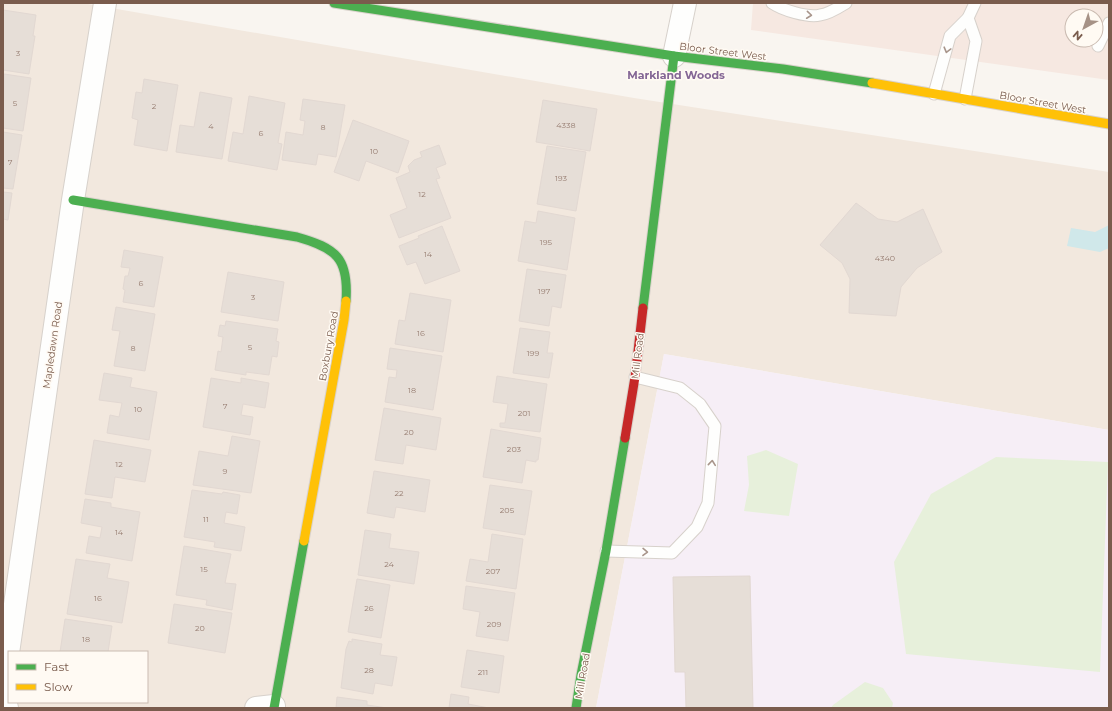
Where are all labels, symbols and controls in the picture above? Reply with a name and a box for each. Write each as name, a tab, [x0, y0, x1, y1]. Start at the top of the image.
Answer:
north arrow	[1064, 8, 1104, 48]
one-way arrow	[806, 10, 812, 19]
text: N	[1070, 27, 1085, 44]
street label: Bloor Street West	[679, 40, 767, 63]
one-way arrow	[943, 46, 951, 53]
house number: 3	[16, 48, 21, 58]
district label: Markland Woods	[627, 68, 725, 82]
street label: Bloor Street West	[999, 88, 1087, 117]
house number: 5	[13, 98, 18, 108]
house number: 2	[152, 101, 157, 111]
house number: 4338	[556, 120, 576, 130]
house number: 4	[208, 121, 214, 131]
house number: 8	[320, 122, 326, 132]
house number: 6	[259, 128, 264, 138]
house number: 10	[370, 146, 378, 156]
house number: 7	[8, 157, 13, 167]
house number: 193	[555, 173, 568, 183]
house number: 12	[418, 189, 426, 199]
house number: 195	[540, 237, 553, 247]
house number: 14	[424, 249, 433, 259]
house number: 4340	[875, 253, 895, 263]
house number: 6	[139, 278, 144, 288]
house number: 197	[538, 286, 550, 296]
house number: 3	[251, 292, 256, 302]
street label: Mapledawn Road	[40, 301, 65, 389]
street label: Boxbury Road	[316, 310, 341, 382]
house number: 16	[417, 328, 425, 338]
street label: Mill Road	[628, 332, 647, 380]
house number: 5	[248, 342, 253, 352]
house number: 8	[130, 343, 136, 353]
house number: 199	[527, 348, 539, 358]
house number: 18	[408, 385, 416, 395]
house number: 7	[223, 401, 228, 411]
house number: 10	[134, 404, 142, 414]
house number: 201	[518, 408, 530, 418]
house number: 20	[404, 427, 414, 437]
house number: 203	[507, 444, 522, 454]
house number: 12	[115, 459, 123, 469]
one-way arrow	[707, 460, 716, 466]
house number: 9	[223, 466, 228, 476]
house number: 22	[394, 488, 404, 498]
house number: 205	[500, 505, 515, 515]
house number: 11	[203, 514, 209, 524]
house number: 14	[115, 527, 124, 537]
one-way arrow	[642, 548, 648, 556]
house number: 24	[384, 559, 395, 569]
house number: 15	[200, 564, 208, 574]
house number: 207	[486, 566, 501, 576]
house number: 16	[94, 593, 102, 603]
house number: 26	[364, 603, 374, 613]
house number: 209	[487, 619, 501, 629]
house number: 20	[195, 623, 205, 633]
house number: 18	[82, 634, 90, 644]
legend	[8, 651, 148, 703]
street label: Mill Road	[572, 652, 593, 700]
text: Fast	[44, 659, 69, 674]
house number: 28	[364, 665, 374, 675]
house number: 211	[478, 667, 488, 677]
text: Slow	[44, 679, 73, 694]

